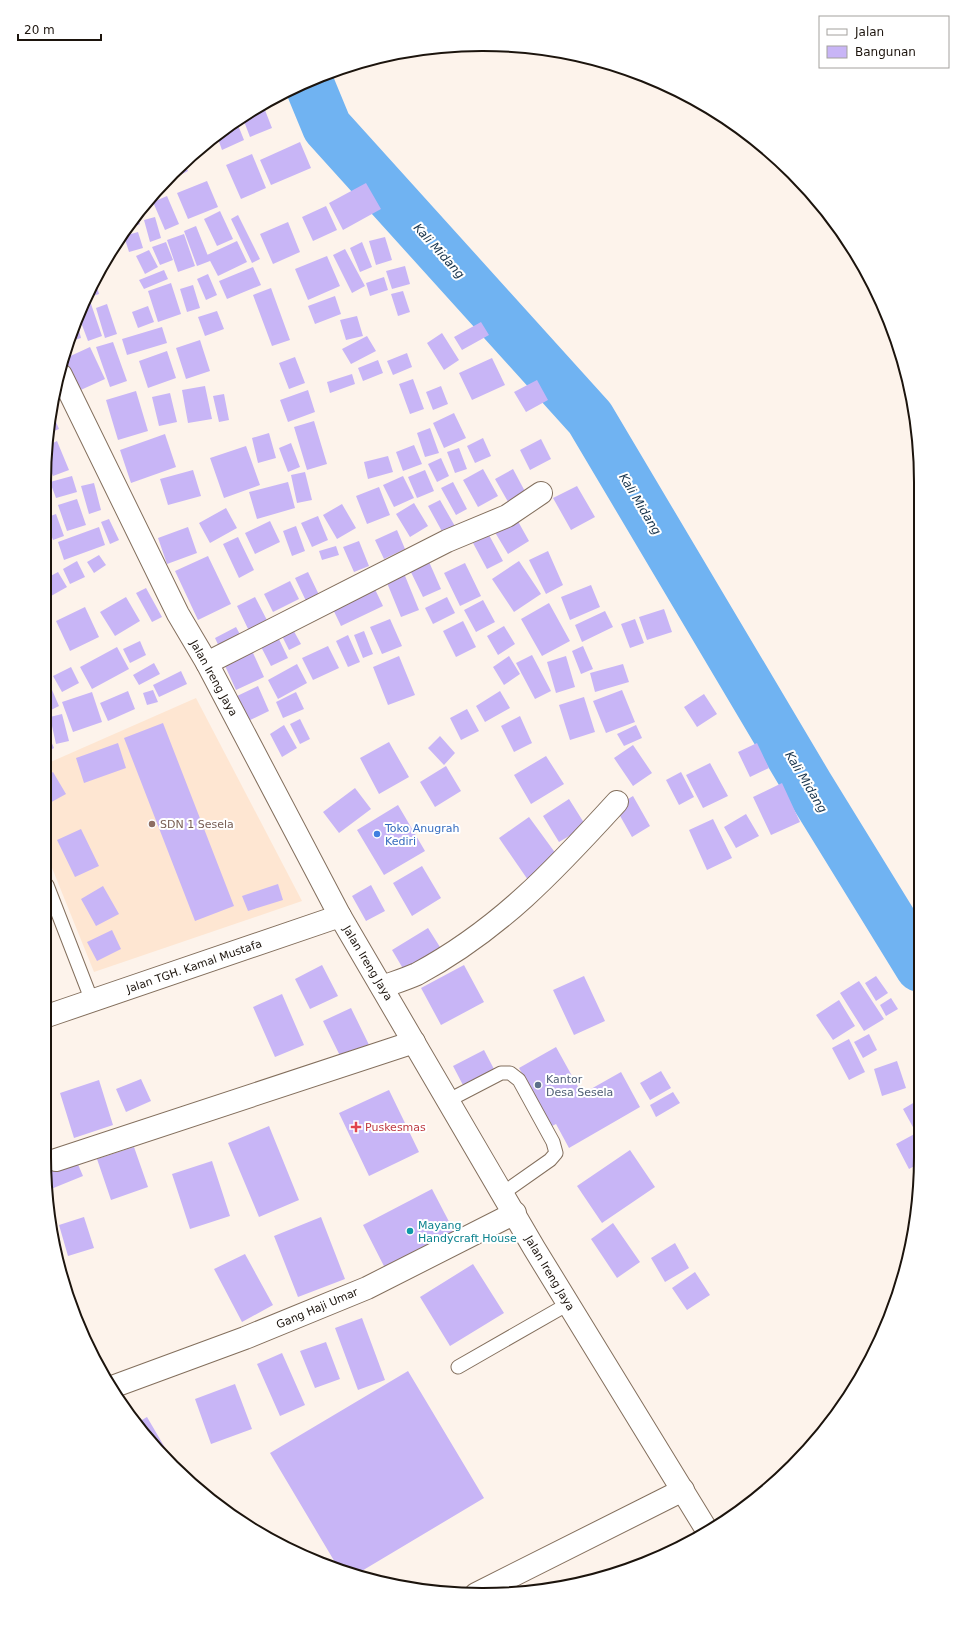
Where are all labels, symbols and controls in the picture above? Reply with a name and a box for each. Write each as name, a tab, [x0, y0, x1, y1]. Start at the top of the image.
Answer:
scale bar	[18, 16, 101, 42]
legend	[819, 16, 949, 68]
text: 20 m	[24, 23, 55, 37]
text: Jalan	[854, 25, 884, 39]
text: Bangunan	[855, 45, 916, 59]
water label: Kali Midang	[411, 221, 468, 282]
water label: Kali Midang	[616, 471, 664, 538]
street label: Jalan Ireng Jaya	[187, 637, 240, 719]
water label: Kali Midang	[782, 749, 830, 816]
place label: SDN 1 Sesela	[160, 818, 234, 831]
marker: SDN 1 Sesela	[147, 819, 157, 829]
place label: Toko Anugrah Kediri	[384, 822, 459, 848]
marker: Toko Anugrah Kediri	[372, 829, 382, 839]
street label: Jalan Ireng Jaya	[340, 923, 395, 1003]
street label: Jalan TGH. Kamal Mustafa	[124, 937, 264, 996]
place label: Kantor Desa Sesela	[546, 1073, 613, 1099]
marker: Kantor Desa Sesela	[533, 1080, 543, 1090]
marker: Puskesmas	[350, 1121, 362, 1133]
place label: Puskesmas	[365, 1121, 426, 1134]
place label: Mayang Handycraft House	[418, 1219, 517, 1245]
marker: Mayang Handycraft House	[405, 1226, 415, 1236]
street label: Jalan Ireng Jaya	[522, 1233, 577, 1313]
street label: Gang Haji Umar	[274, 1285, 360, 1332]

